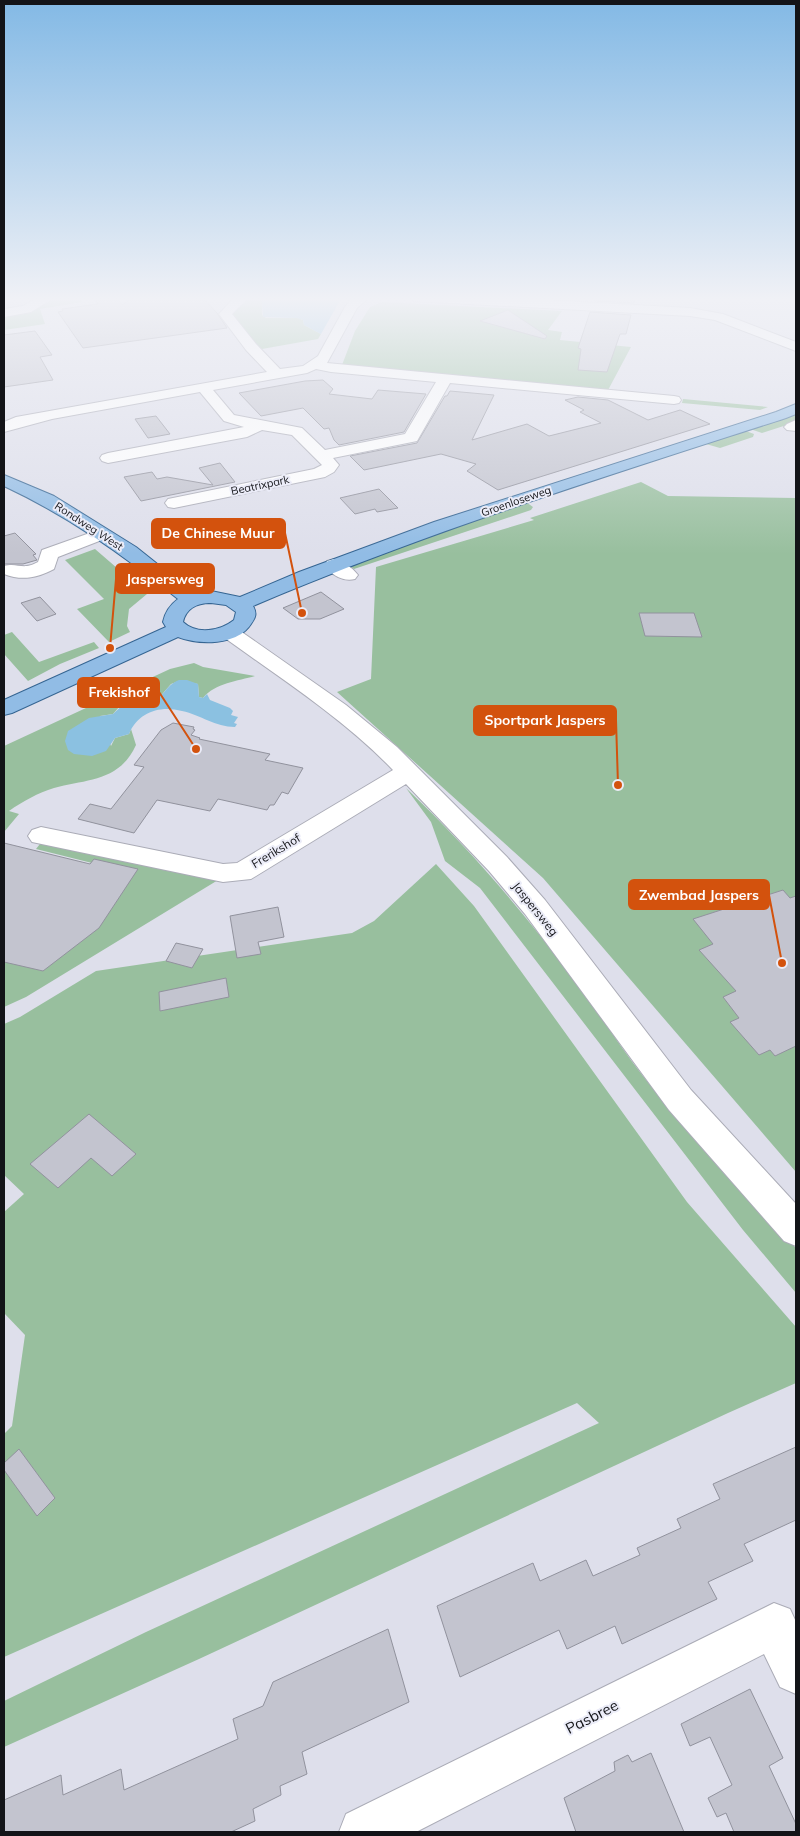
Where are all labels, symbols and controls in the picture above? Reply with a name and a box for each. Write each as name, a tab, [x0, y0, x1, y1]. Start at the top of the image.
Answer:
street label: Beatrixpark	[230, 472, 291, 498]
street label: Groenloseweg	[479, 482, 553, 520]
street label: Rondweg West	[52, 499, 126, 553]
callout: De Chinese Muur	[152, 519, 285, 548]
text: De Chinese Muur	[162, 524, 275, 542]
callout: Jaspersweg	[116, 564, 214, 593]
text: Jaspersweg	[126, 570, 204, 588]
callout: Frekishof	[78, 678, 159, 707]
text: Frekishof	[88, 683, 150, 701]
callout: Sportpark Jaspers	[474, 706, 616, 735]
text: Sportpark Jaspers	[484, 711, 606, 729]
street label: Frerikshof	[249, 830, 304, 871]
street label: Jaspersweg	[509, 879, 562, 939]
callout: Zwembad Jaspers	[629, 880, 769, 909]
text: Zwembad Jaspers	[639, 886, 759, 904]
street label: Pasbree	[562, 1695, 621, 1738]

